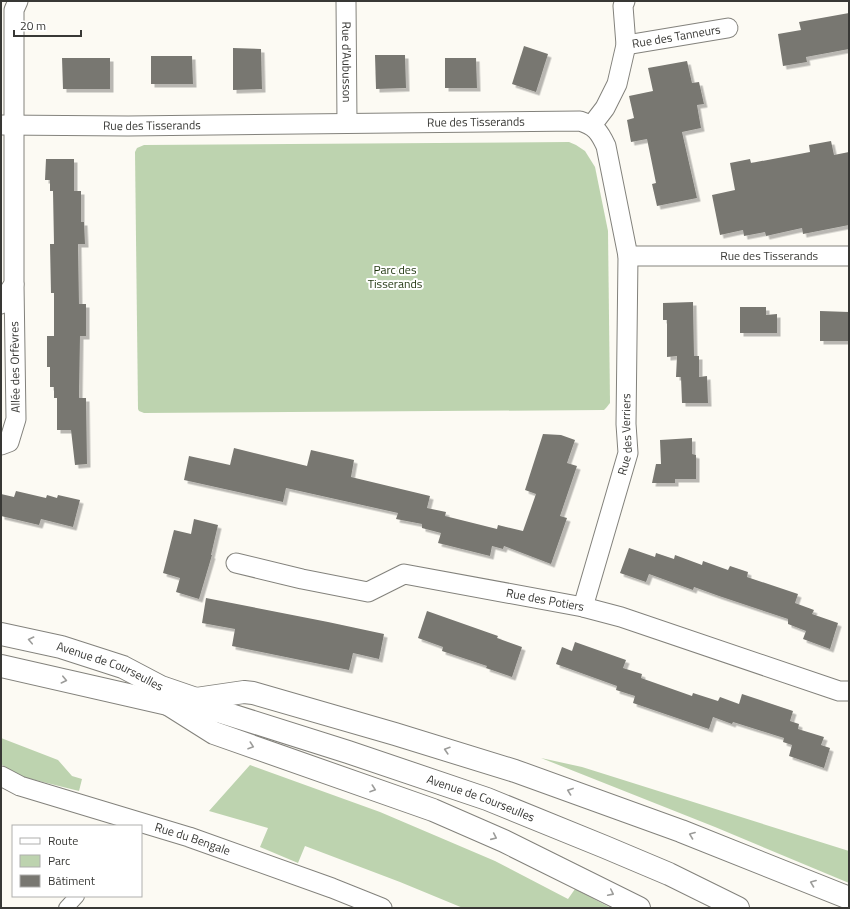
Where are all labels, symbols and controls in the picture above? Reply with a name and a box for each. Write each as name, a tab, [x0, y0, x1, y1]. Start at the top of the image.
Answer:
scale bar	[14, 12, 81, 38]
text: 20 m	[20, 16, 46, 35]
street label: Rue des Tanneurs	[631, 19, 722, 53]
street label: Rue d'Aubusson	[337, 21, 357, 103]
street label: Rue des Tisserands	[427, 112, 525, 132]
street label: Rue des Tisserands	[103, 115, 201, 135]
street label: Rue des Tisserands	[720, 246, 819, 265]
park label: Parc des Tisserands	[368, 260, 423, 293]
street label: Allée des Orfèvres	[4, 321, 25, 413]
street label: Rue des Verriers	[612, 393, 637, 477]
street label: Rue des Potiers	[505, 583, 586, 616]
street label: Avenue de Courseulles	[55, 636, 167, 696]
one-way arrow	[28, 637, 34, 645]
one-way arrow	[61, 676, 68, 684]
one-way arrow	[247, 741, 254, 749]
one-way arrow	[443, 746, 450, 755]
street label: Avenue de Courseulles	[424, 769, 538, 827]
one-way arrow	[370, 784, 377, 793]
one-way arrow	[566, 787, 573, 796]
street label: Rue du Bengale	[153, 817, 233, 860]
legend	[12, 825, 142, 897]
text: Route	[48, 831, 78, 850]
one-way arrow	[489, 832, 497, 840]
one-way arrow	[689, 832, 696, 840]
text: Parc	[48, 851, 70, 870]
text: Bâtiment	[48, 871, 96, 890]
one-way arrow	[810, 879, 817, 887]
one-way arrow	[607, 888, 614, 896]

